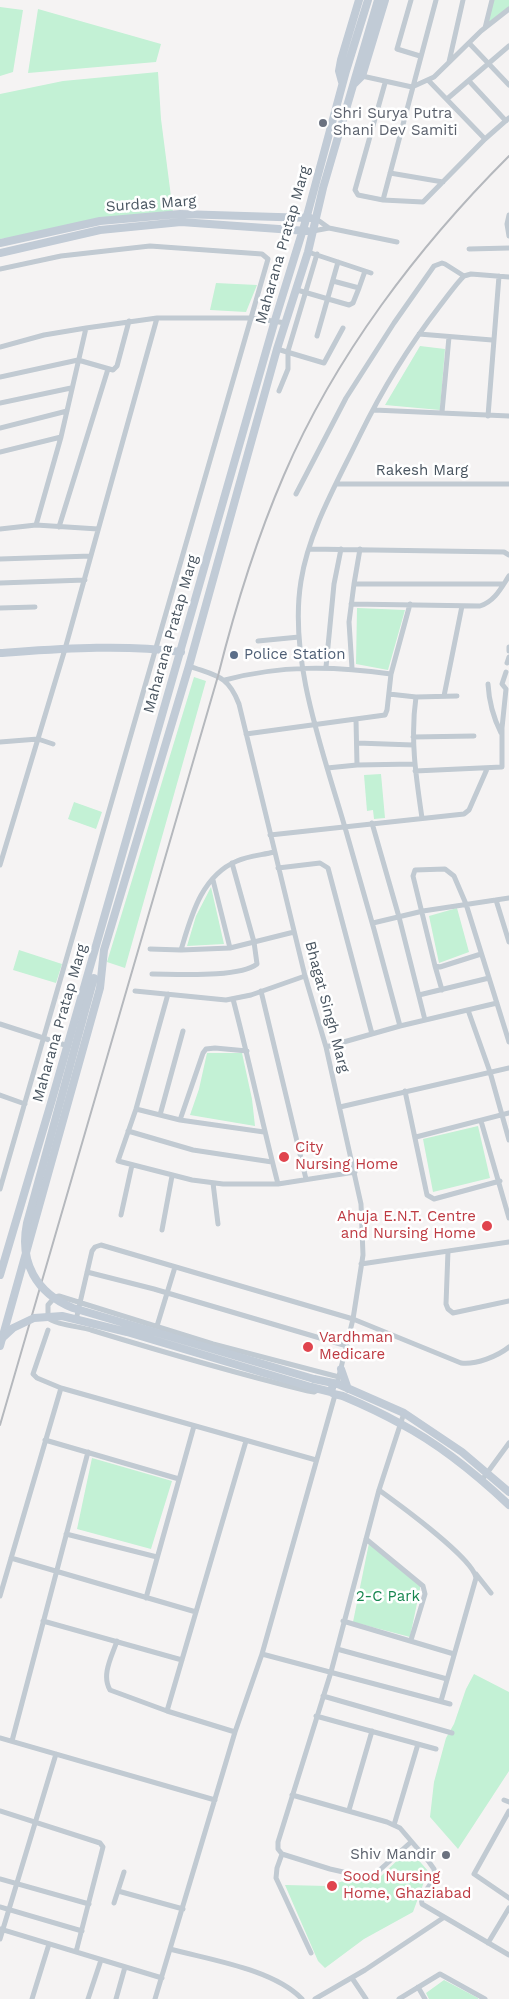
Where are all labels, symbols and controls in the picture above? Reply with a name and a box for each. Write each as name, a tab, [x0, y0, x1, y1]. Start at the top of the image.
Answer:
place label: Shri Surya Putra Shani Dev Samiti	[333, 105, 457, 140]
marker: Shri Surya Putra Shani Dev Samiti	[317, 117, 329, 129]
street label: Maharana Pratap Marg	[252, 164, 314, 326]
street label: Surdas Marg	[105, 192, 197, 216]
street label: Rakesh Marg	[376, 462, 468, 480]
street label: Maharana Pratap Marg	[140, 553, 202, 715]
place label: Police Station	[244, 646, 345, 664]
marker: Police Station	[228, 649, 240, 661]
street label: Bhagat Singh Marg	[301, 939, 353, 1075]
street label: Maharana Pratap Marg	[29, 942, 91, 1104]
place label: City Nursing Home	[295, 1139, 398, 1174]
marker: City Nursing Home	[277, 1150, 291, 1164]
place label: Ahuja E.N.T. Centre and Nursing Home	[337, 1208, 476, 1243]
marker: Ahuja E.N.T. Centre and Nursing Home	[480, 1219, 494, 1233]
place label: Vardhman Medicare	[319, 1329, 393, 1364]
marker: Vardhman Medicare	[301, 1340, 315, 1354]
park label: 2-C Park	[356, 1588, 420, 1606]
place label: Shiv Mandir	[350, 1846, 436, 1864]
marker: Shiv Mandir	[440, 1849, 452, 1861]
place label: Sood Nursing Home, Ghaziabad	[343, 1868, 471, 1903]
marker: Sood Nursing Home, Ghaziabad	[325, 1879, 339, 1893]

